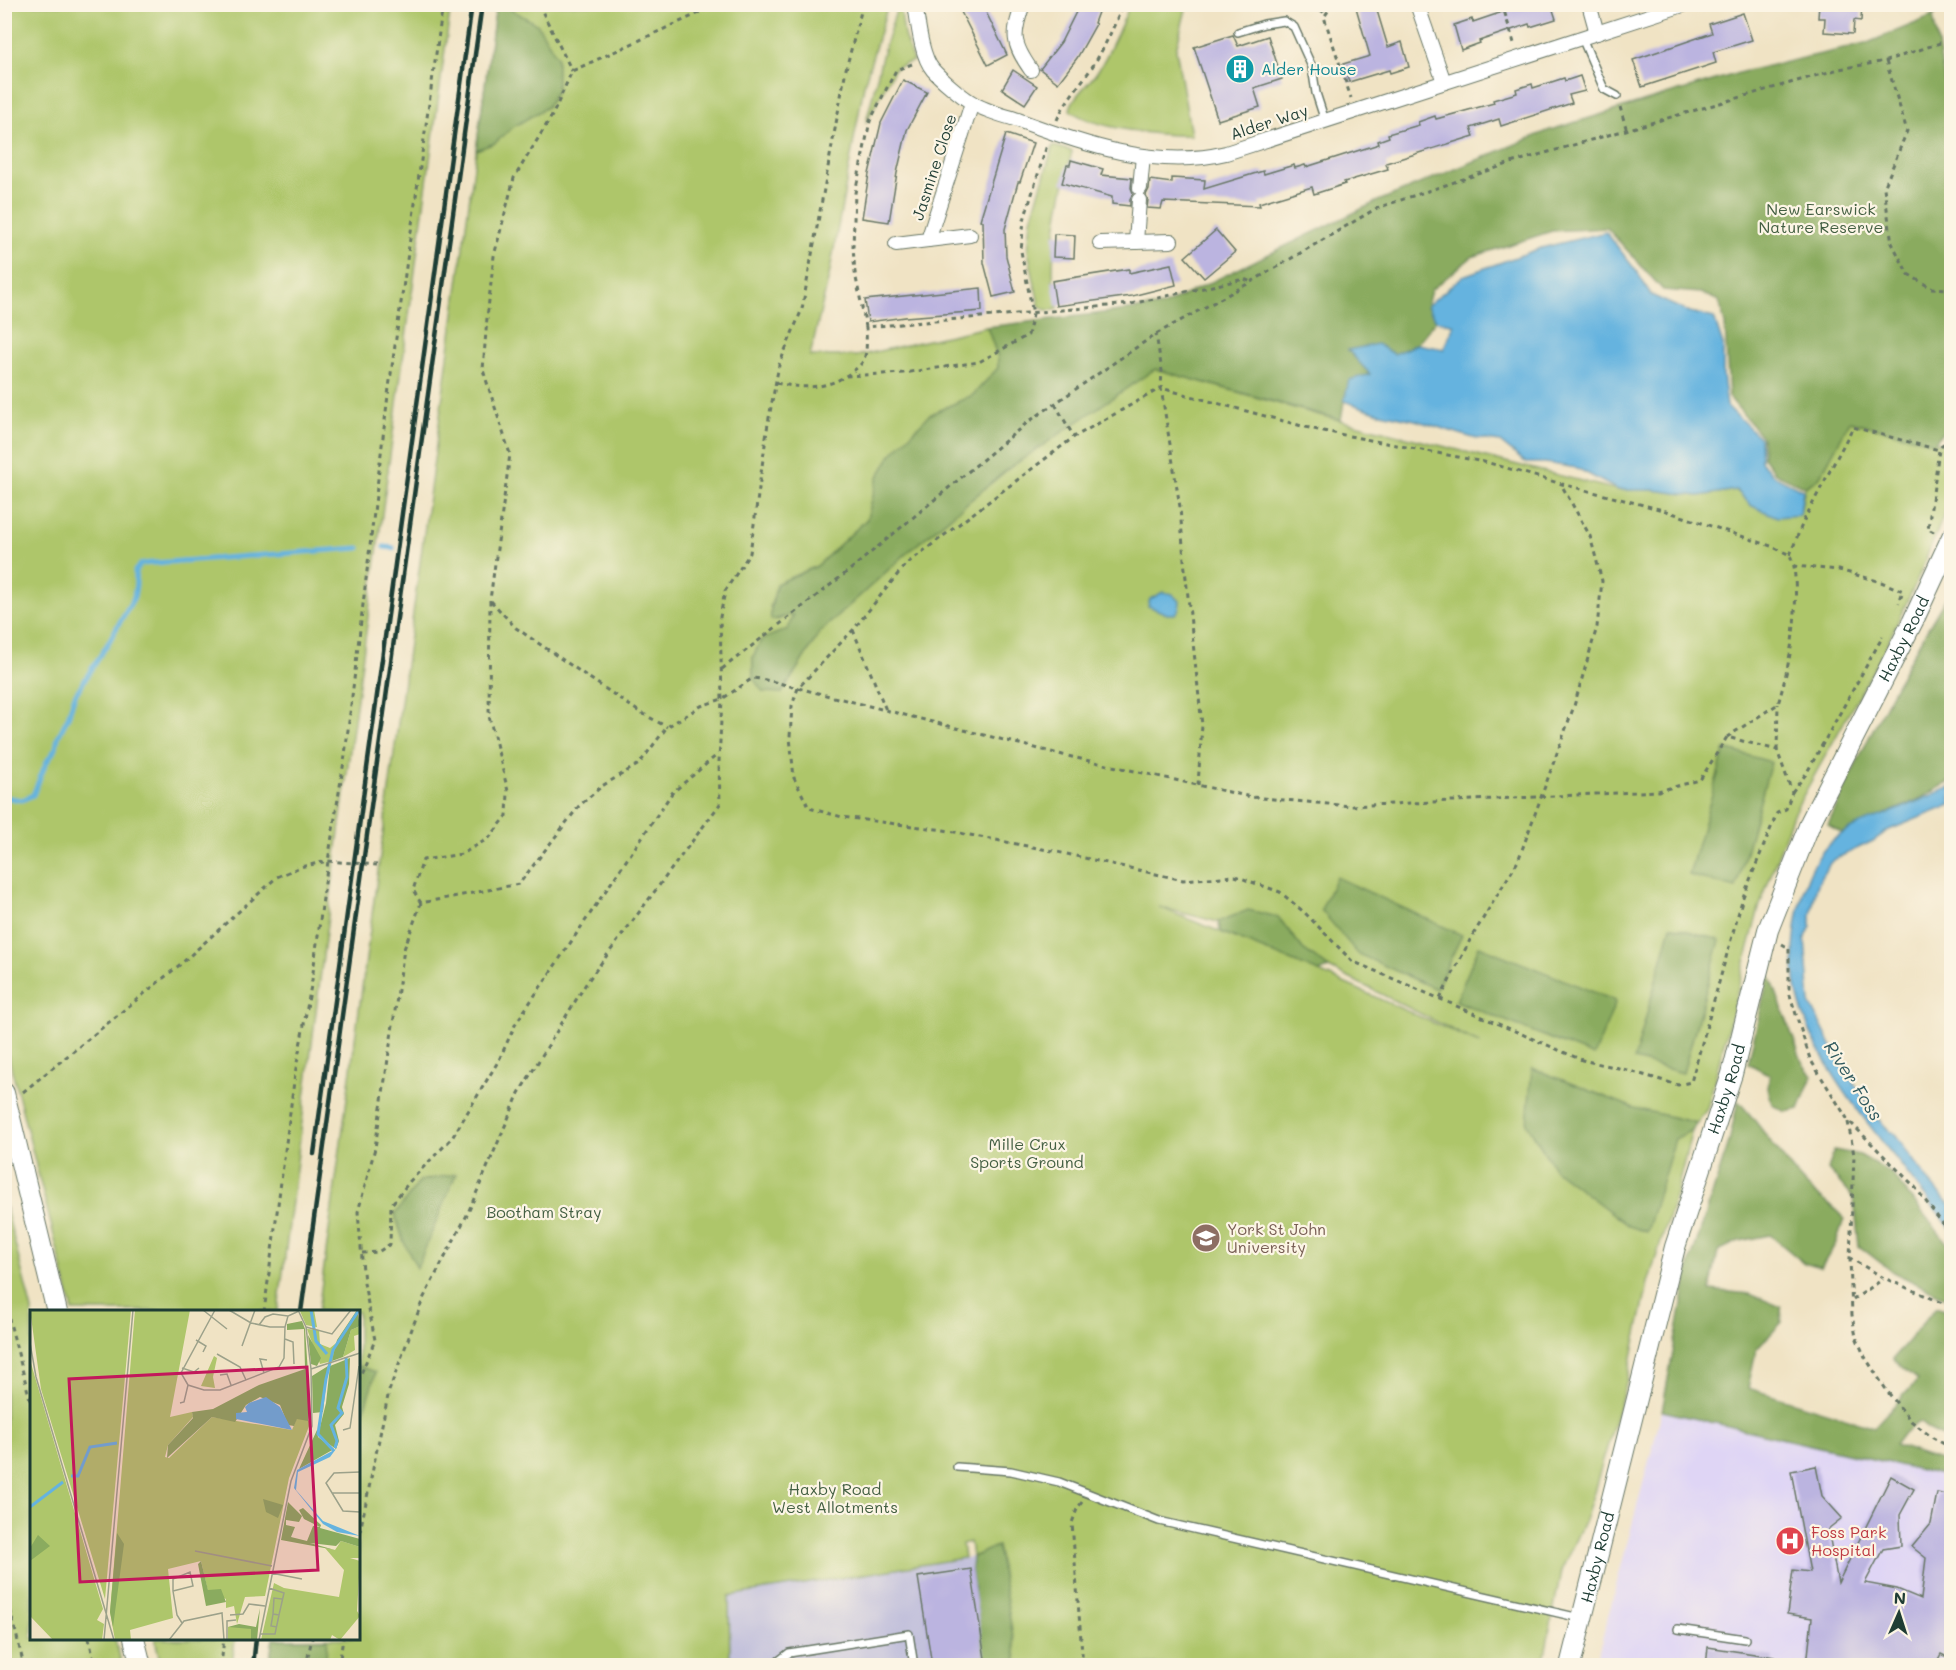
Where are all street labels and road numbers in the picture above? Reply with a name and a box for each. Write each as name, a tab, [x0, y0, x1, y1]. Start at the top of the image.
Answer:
street label: Alder Way	[1227, 99, 1310, 144]
street label: Jasmine Close	[906, 111, 961, 223]
street label: Haxby Road	[1873, 592, 1933, 685]
street label: Haxby Road	[1702, 1042, 1749, 1137]
street label: Haxby Road	[1575, 1510, 1618, 1605]

